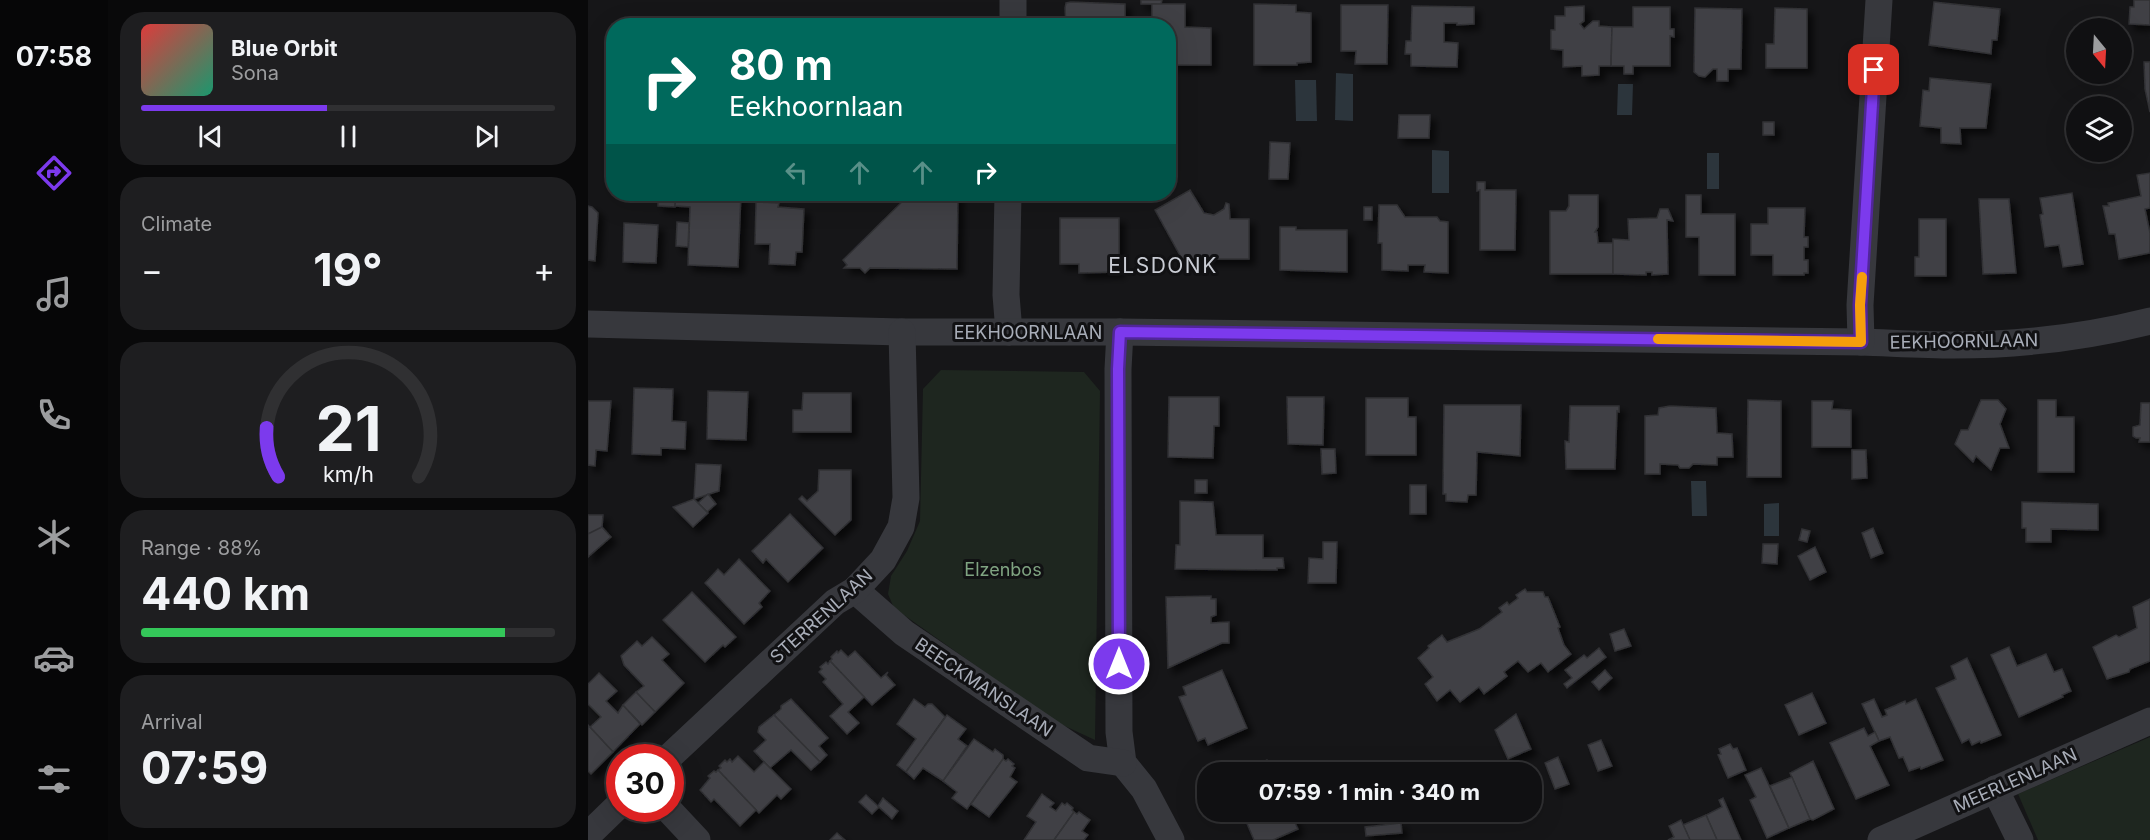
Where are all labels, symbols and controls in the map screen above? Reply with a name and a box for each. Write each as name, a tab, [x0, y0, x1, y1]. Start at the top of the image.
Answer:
north arrow	[2066, 18, 2132, 84]
map controls	[2066, 18, 2132, 162]
text: Blue Orbit	[231, 35, 338, 61]
text: 80 m	[729, 39, 833, 90]
text: 07:58	[16, 40, 92, 73]
icon: right	[630, 42, 708, 120]
pin	[1848, 44, 1899, 95]
icon: arrive	[1857, 53, 1890, 86]
text: Sona	[231, 61, 279, 85]
text: Eekhoornlaan	[729, 90, 904, 123]
button: layers	[2066, 96, 2132, 162]
icon: previous	[194, 120, 227, 153]
icon: pause	[332, 120, 365, 153]
icon: next	[470, 120, 503, 153]
icon: directions	[33, 152, 75, 194]
icon: left	[780, 156, 813, 189]
icon: ahead	[843, 156, 876, 189]
icon: ahead	[906, 156, 939, 189]
icon: right	[969, 156, 1002, 189]
text: Climate	[141, 212, 212, 236]
text: 19°	[313, 242, 383, 297]
text: −	[141, 250, 163, 290]
text: +	[533, 250, 555, 290]
district label: ELSDONK	[1108, 253, 1218, 278]
icon: music	[33, 273, 75, 315]
street label: EEKHOORNLAAN	[954, 322, 1102, 343]
street label: EEKHOORNLAAN	[1890, 329, 2038, 353]
text: 21	[315, 391, 381, 466]
icon: phone	[33, 394, 75, 436]
text: km/h	[323, 461, 373, 487]
icon: climate	[33, 516, 75, 558]
text: Range · 88%	[141, 536, 262, 560]
park label: Elzenbos	[964, 559, 1042, 580]
street label: STERRENLAAN	[766, 565, 876, 667]
text: 440 km	[141, 566, 310, 621]
position arrow	[1087, 632, 1151, 696]
street label: BEECKMANSLAAN	[911, 633, 1057, 741]
icon: car	[33, 637, 75, 679]
text: Arrival	[141, 710, 203, 734]
text: 07:59	[141, 740, 268, 795]
street label: MEERLENLAAN	[1950, 743, 2080, 817]
speed limit sign: 30	[606, 744, 684, 822]
icon: filters	[33, 758, 75, 800]
text: 07:59 · 1 min · 340 m	[1259, 779, 1480, 805]

